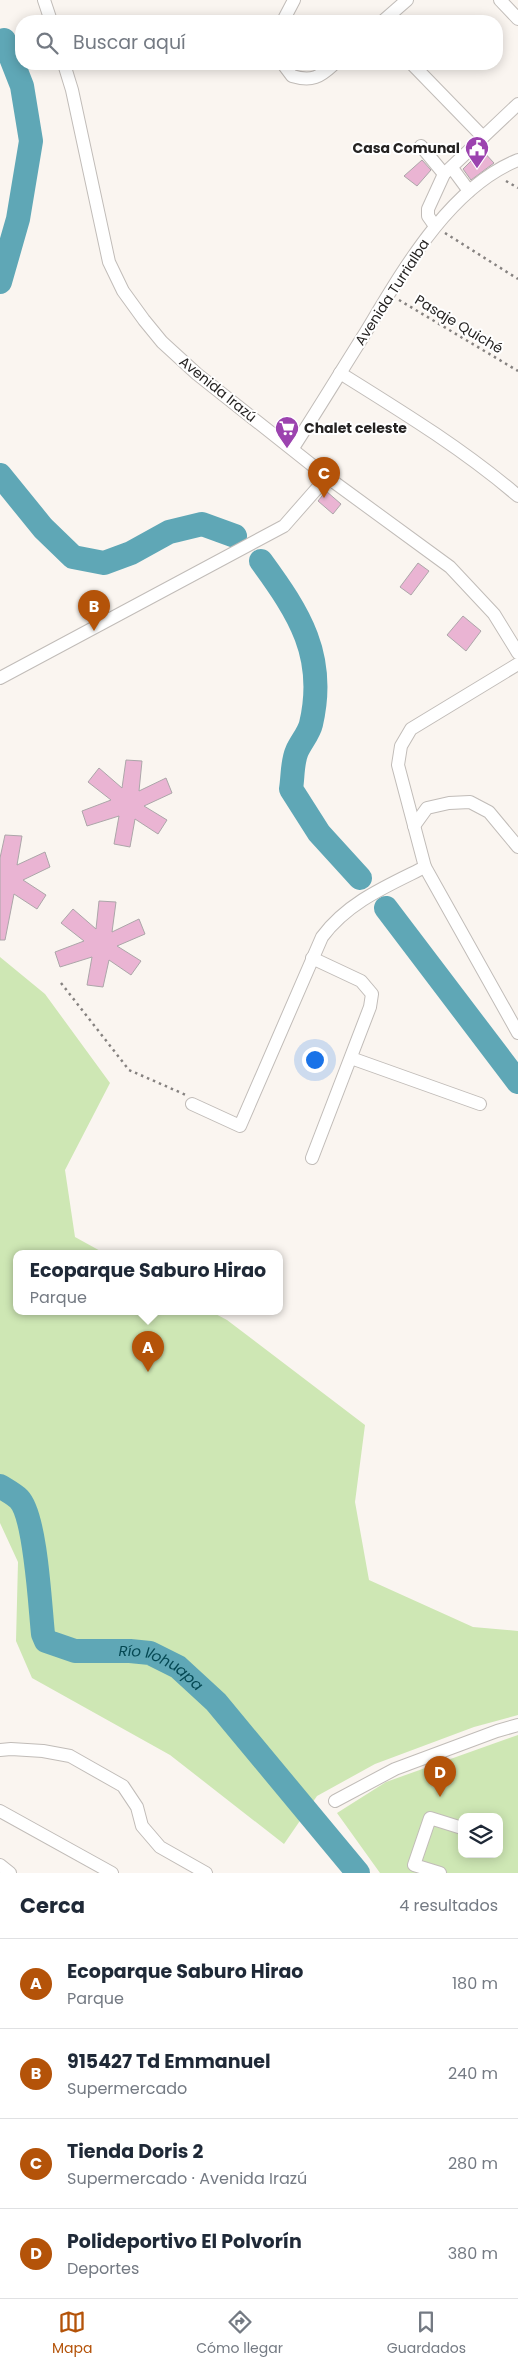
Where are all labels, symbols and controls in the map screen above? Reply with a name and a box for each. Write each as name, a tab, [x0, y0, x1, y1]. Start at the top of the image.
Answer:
search box	[15, 15, 503, 70]
icon: search	[33, 29, 61, 57]
text: Buscar aquí	[73, 29, 186, 56]
public building icon: Casa Comunal	[464, 135, 490, 169]
place label: Casa Comunal	[353, 138, 460, 158]
street label: Avenida Turrialba	[350, 235, 434, 349]
street label: Pasaje Quiché	[411, 290, 507, 358]
street label: Avenida Irazú	[175, 351, 261, 427]
supermarket icon: Chalet celeste	[274, 415, 300, 449]
place label: Chalet celeste	[304, 418, 407, 438]
pin: C	[308, 457, 340, 498]
pin: B	[78, 590, 110, 631]
your location	[302, 1047, 328, 1073]
popup	[13, 1250, 283, 1315]
text: Ecoparque Saburo Hirao	[30, 1257, 266, 1284]
text: Parque	[30, 1286, 87, 1309]
pin: A	[132, 1331, 164, 1372]
water label: Río Ilohuapa	[119, 1640, 208, 1695]
pin: D	[424, 1756, 456, 1797]
map controls	[458, 1813, 503, 1858]
button: layers	[458, 1813, 503, 1858]
text: Cerca	[20, 1891, 85, 1920]
text: 4 resultados	[399, 1894, 498, 1917]
text: Ecoparque Saburo Hirao	[67, 1958, 303, 1985]
text: A	[30, 1972, 42, 1995]
text: 180 m	[452, 1972, 498, 1995]
text: Parque	[67, 1987, 124, 2010]
text: 915427 Td Emmanuel	[67, 2048, 271, 2075]
text: B	[31, 2062, 41, 2085]
text: 240 m	[448, 2062, 498, 2085]
text: Supermercado	[67, 2077, 187, 2100]
text: Tienda Doris 2	[67, 2138, 203, 2165]
text: C	[30, 2152, 42, 2175]
text: 280 m	[448, 2152, 498, 2175]
text: Supermercado · Avenida Irazú	[67, 2167, 307, 2190]
text: Polideportivo El Polvorín	[67, 2228, 302, 2255]
text: D	[30, 2242, 42, 2265]
text: 380 m	[448, 2242, 498, 2265]
text: Deportes	[67, 2257, 139, 2280]
tab: Mapa	[52, 2308, 92, 2359]
tab: Cómo llegar	[196, 2308, 283, 2359]
tab: Guardados	[387, 2308, 466, 2359]

